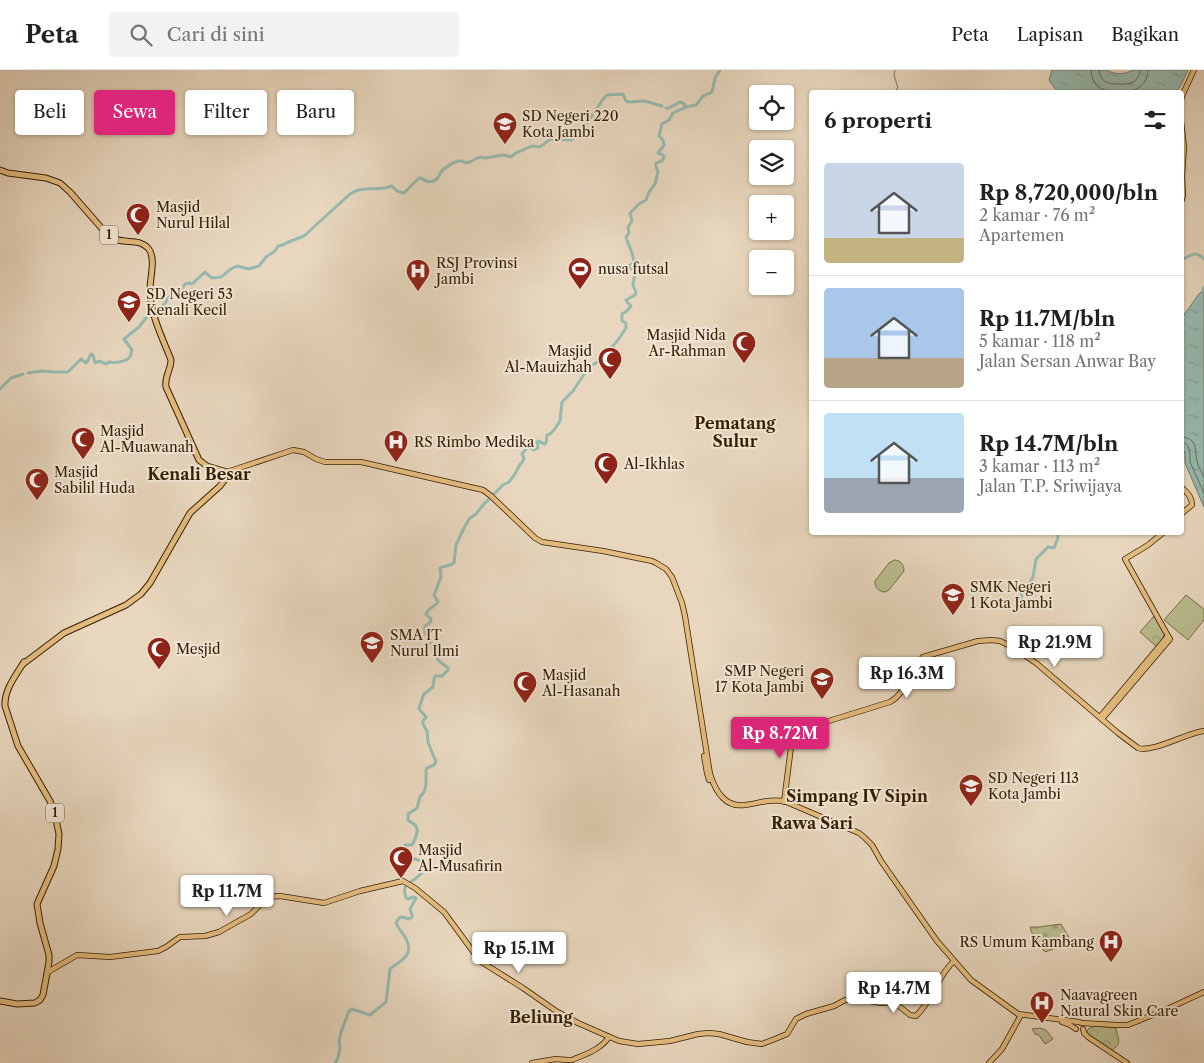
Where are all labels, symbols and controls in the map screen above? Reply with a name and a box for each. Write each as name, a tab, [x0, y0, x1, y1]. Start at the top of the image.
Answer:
search box	[109, 12, 459, 57]
text: Peta	[25, 20, 79, 49]
icon: search	[127, 21, 155, 49]
text: Cari di sini	[167, 23, 264, 46]
text: Peta	[951, 24, 989, 46]
text: Lapisan	[1017, 24, 1083, 46]
text: Bagikan	[1111, 24, 1179, 46]
map controls	[749, 85, 794, 295]
button: locate	[749, 85, 794, 130]
chip: Beli	[15, 90, 84, 135]
chip: Sewa	[94, 90, 175, 135]
chip: Filter	[185, 90, 267, 135]
chip: Baru	[277, 90, 354, 135]
icon: filters	[1141, 106, 1169, 134]
place label: SD Negeri 220 Kota Jambi	[522, 107, 619, 141]
text: 6 properti	[824, 108, 932, 133]
school or university icon: SD Negeri 220 Kota Jambi	[492, 111, 518, 145]
button: layers	[749, 140, 794, 185]
text: Rp 8,720,000/bln	[979, 180, 1158, 205]
icon: home	[864, 183, 924, 243]
button: +	[749, 195, 794, 240]
place label: Masjid Nurul Hilal	[156, 198, 230, 232]
mosque icon: Masjid Nurul Hilal	[125, 202, 151, 236]
text: 2 kamar · 76 m²	[979, 205, 1095, 225]
text: Apartemen	[979, 225, 1064, 245]
road number: 1	[100, 226, 118, 244]
button: −	[749, 250, 794, 295]
place label: RSJ Provinsi Jambi	[434, 254, 518, 288]
sports icon: nusa futsal	[567, 256, 593, 290]
hospital icon: RSJ Provinsi Jambi	[405, 258, 431, 292]
place label: nusa futsal	[598, 260, 669, 278]
place label: SD Negeri 53 Kenali Kecil	[146, 285, 233, 319]
school or university icon: SD Negeri 53 Kenali Kecil	[116, 289, 142, 323]
text: Rp 11.7M/bln	[979, 306, 1116, 331]
icon: home	[864, 308, 924, 368]
place label: Masjid Nida Ar-Rahman	[646, 326, 727, 360]
mosque icon: Masjid Nida Ar-Rahman	[731, 330, 757, 364]
text: 5 kamar · 118 m²	[979, 331, 1101, 351]
place label: Masjid Al-Mauizhah	[504, 342, 592, 376]
mosque icon: Masjid Al-Mauizhah	[597, 346, 623, 380]
text: Jalan Sersan Anwar Bay	[979, 351, 1156, 371]
district label: Pematang Sulur	[694, 413, 776, 451]
place label: Masjid Al-Muawanah	[99, 422, 194, 456]
mosque icon: Masjid Al-Muawanah	[70, 426, 96, 460]
hospital icon: RS Rimbo Medika	[383, 429, 409, 463]
text: Rp 14.7M/bln	[979, 431, 1119, 456]
place label: RS Rimbo Medika	[414, 433, 535, 451]
icon: home	[864, 433, 924, 493]
mosque icon: Al-Ikhlas	[593, 451, 619, 485]
place label: Al-Ikhlas	[623, 455, 685, 473]
text: 3 kamar · 113 m²	[979, 456, 1100, 476]
place label: Masjid Sabilil Huda	[54, 463, 136, 497]
district label: Kenali Besar	[147, 464, 251, 484]
mosque icon: Masjid Sabilil Huda	[24, 467, 50, 501]
text: Jalan T.P. Sriwijaya	[979, 476, 1122, 496]
place label: SMK Negeri 1 Kota Jambi	[970, 578, 1052, 612]
school or university icon: SMK Negeri 1 Kota Jambi	[940, 582, 966, 616]
place label: SMA IT Nurul Ilmi	[390, 626, 459, 660]
pin: Rp 21.9M	[1003, 626, 1107, 668]
school or university icon: SMA IT Nurul Ilmi	[359, 630, 385, 664]
text: Rp 21.9M	[1018, 632, 1092, 652]
mosque icon: Mesjid	[146, 636, 172, 670]
place label: Mesjid	[176, 640, 221, 658]
pin: Rp 16.3M	[855, 656, 959, 699]
place label: SMP Negeri 17 Kota Jambi	[715, 662, 804, 696]
text: Rp 16.3M	[870, 663, 944, 683]
place label: Masjid Al-Hasanah	[541, 666, 621, 700]
school or university icon: SMP Negeri 17 Kota Jambi	[809, 666, 835, 700]
mosque icon: Masjid Al-Hasanah	[512, 670, 538, 704]
pin: Rp 8.72M	[728, 716, 832, 759]
text: Rp 8.72M	[742, 723, 818, 743]
place label: SD Negeri 113 Kota Jambi	[988, 769, 1079, 803]
school or university icon: SD Negeri 113 Kota Jambi	[958, 773, 984, 807]
district label: Simpang IV Sipin	[786, 786, 928, 806]
road number: 1	[46, 804, 64, 822]
district label: Rawa Sari	[771, 813, 853, 833]
place label: Masjid Al-Musafirin	[417, 841, 503, 875]
mosque icon: Masjid Al-Musafirin	[388, 845, 414, 879]
pin: Rp 11.7M	[175, 874, 279, 917]
text: Rp 11.7M	[191, 881, 263, 901]
hospital icon: RS Umum Kambang	[1098, 929, 1124, 963]
pin: Rp 15.1M	[467, 932, 571, 974]
place label: RS Umum Kambang	[959, 933, 1095, 951]
text: Rp 15.1M	[483, 938, 555, 958]
pin: Rp 14.7M	[842, 972, 946, 1014]
text: Rp 14.7M	[857, 978, 931, 998]
place label: Naavagreen Natural Skin Care	[1060, 986, 1178, 1020]
hospital icon: Naavagreen Natural Skin Care	[1029, 990, 1055, 1024]
district label: Beliung	[509, 1007, 574, 1027]

